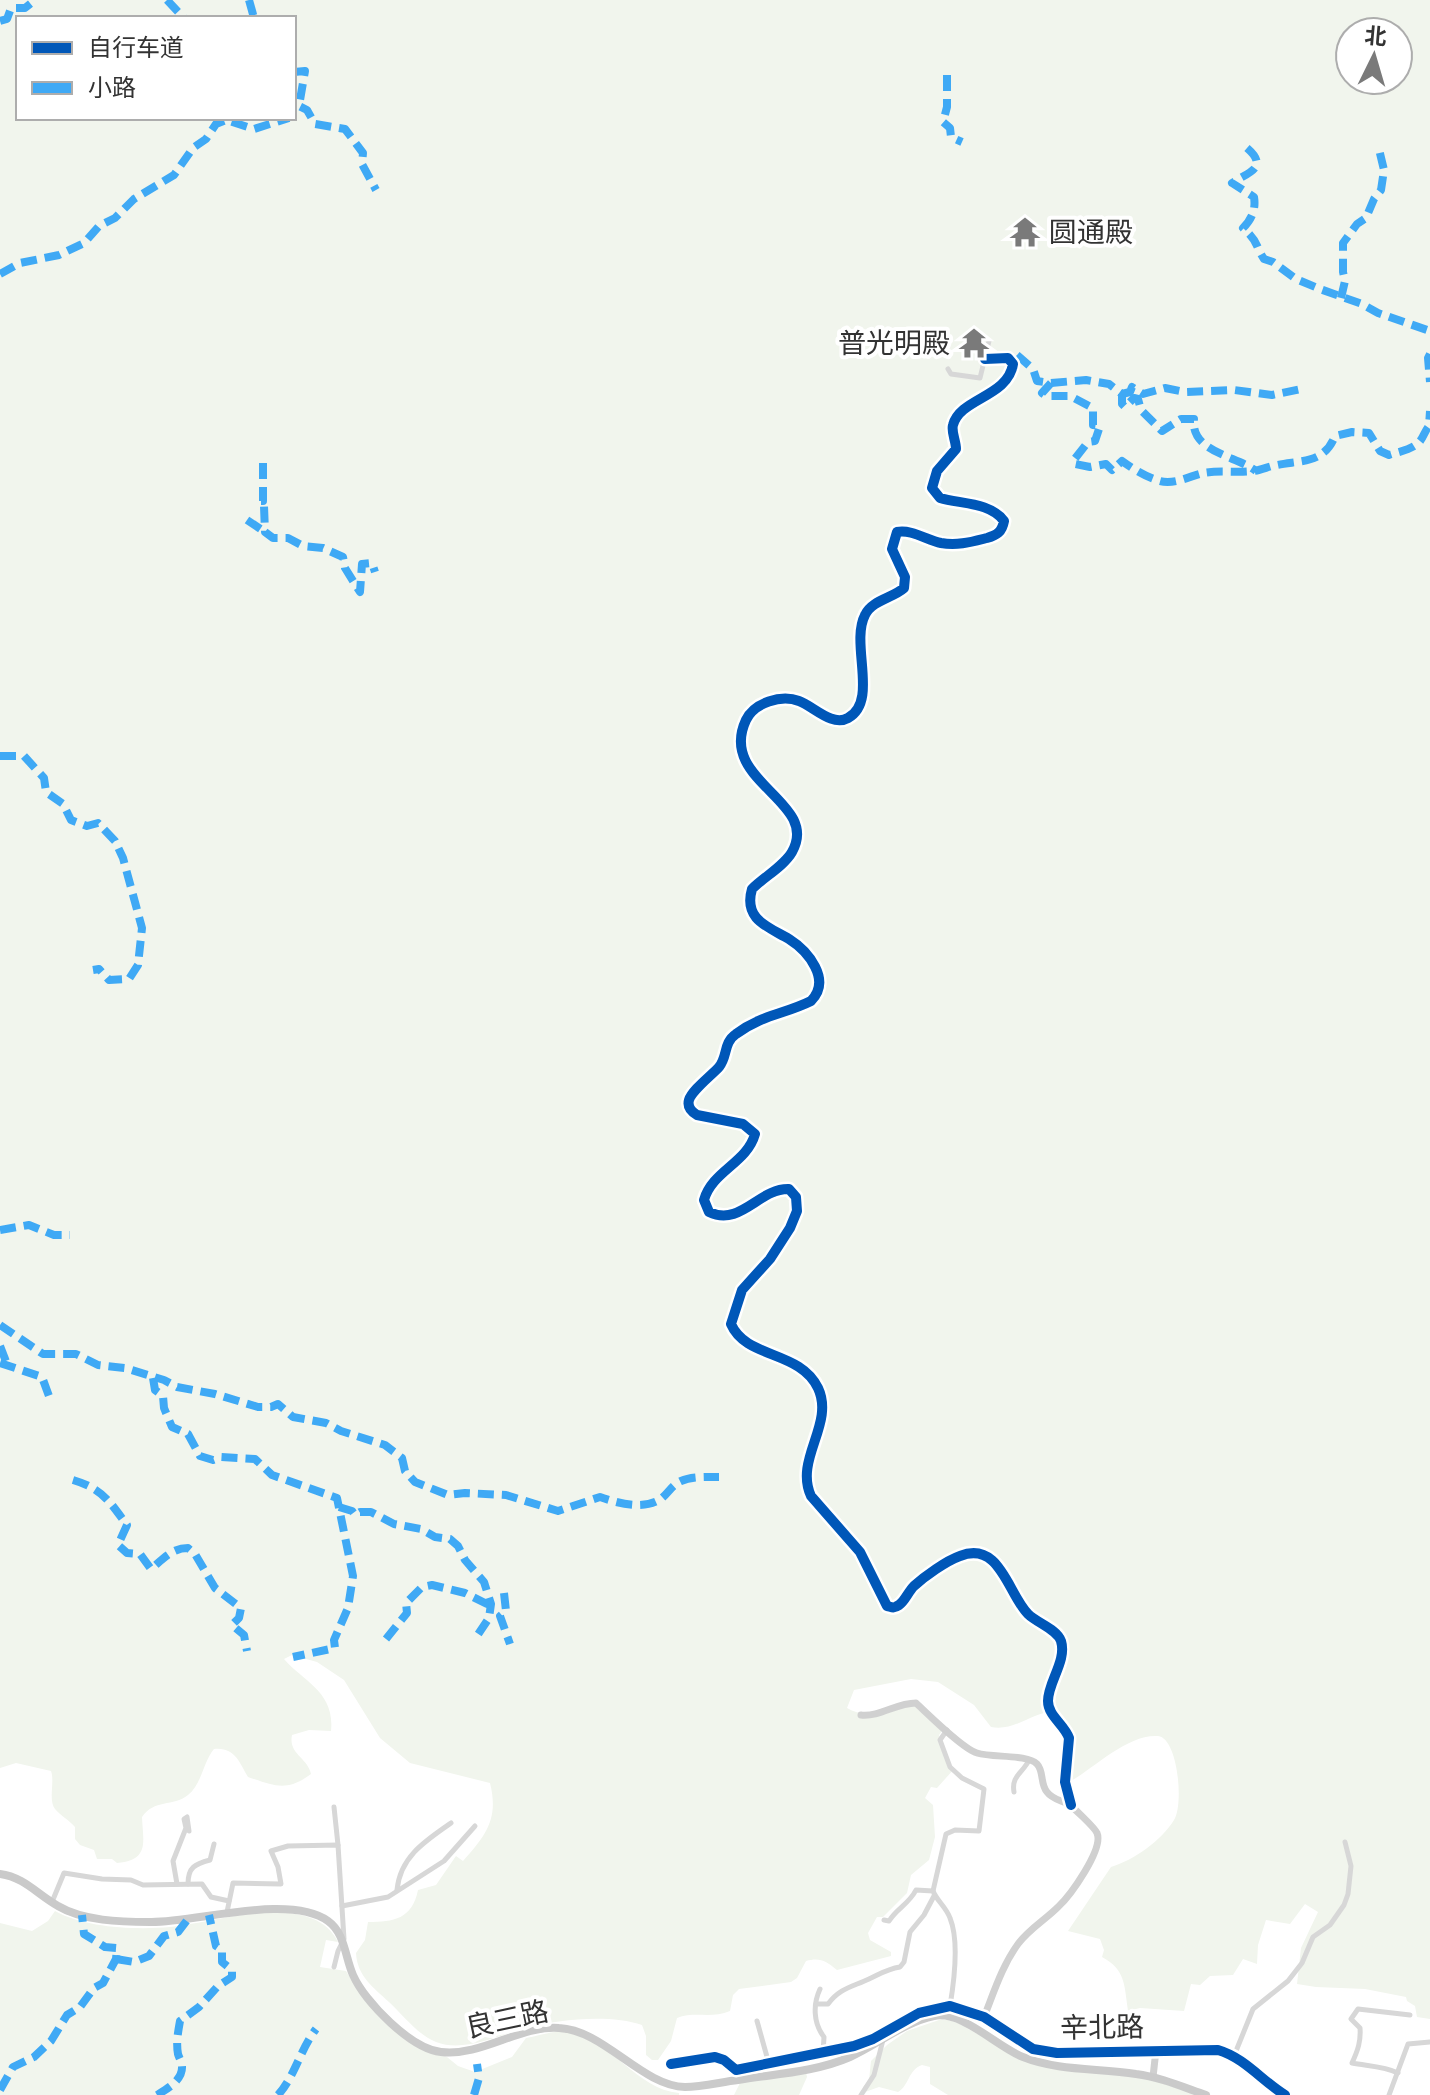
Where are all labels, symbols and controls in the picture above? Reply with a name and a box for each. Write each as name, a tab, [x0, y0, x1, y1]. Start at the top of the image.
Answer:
legend	[16, 16, 296, 120]
north arrow	[1334, 16, 1414, 96]
text: 北	[1364, 21, 1388, 51]
text: 自行车道	[88, 32, 184, 62]
text: 小路	[88, 72, 136, 102]
place label: 圆通殿	[1049, 214, 1133, 249]
temple icon: 圆通殿	[1008, 215, 1042, 249]
place label: 普光明殿	[838, 325, 950, 360]
temple icon: 普光明殿	[957, 326, 991, 360]
street label: 良三路	[462, 1993, 552, 2044]
street label: 辛北路	[1060, 2008, 1144, 2045]

